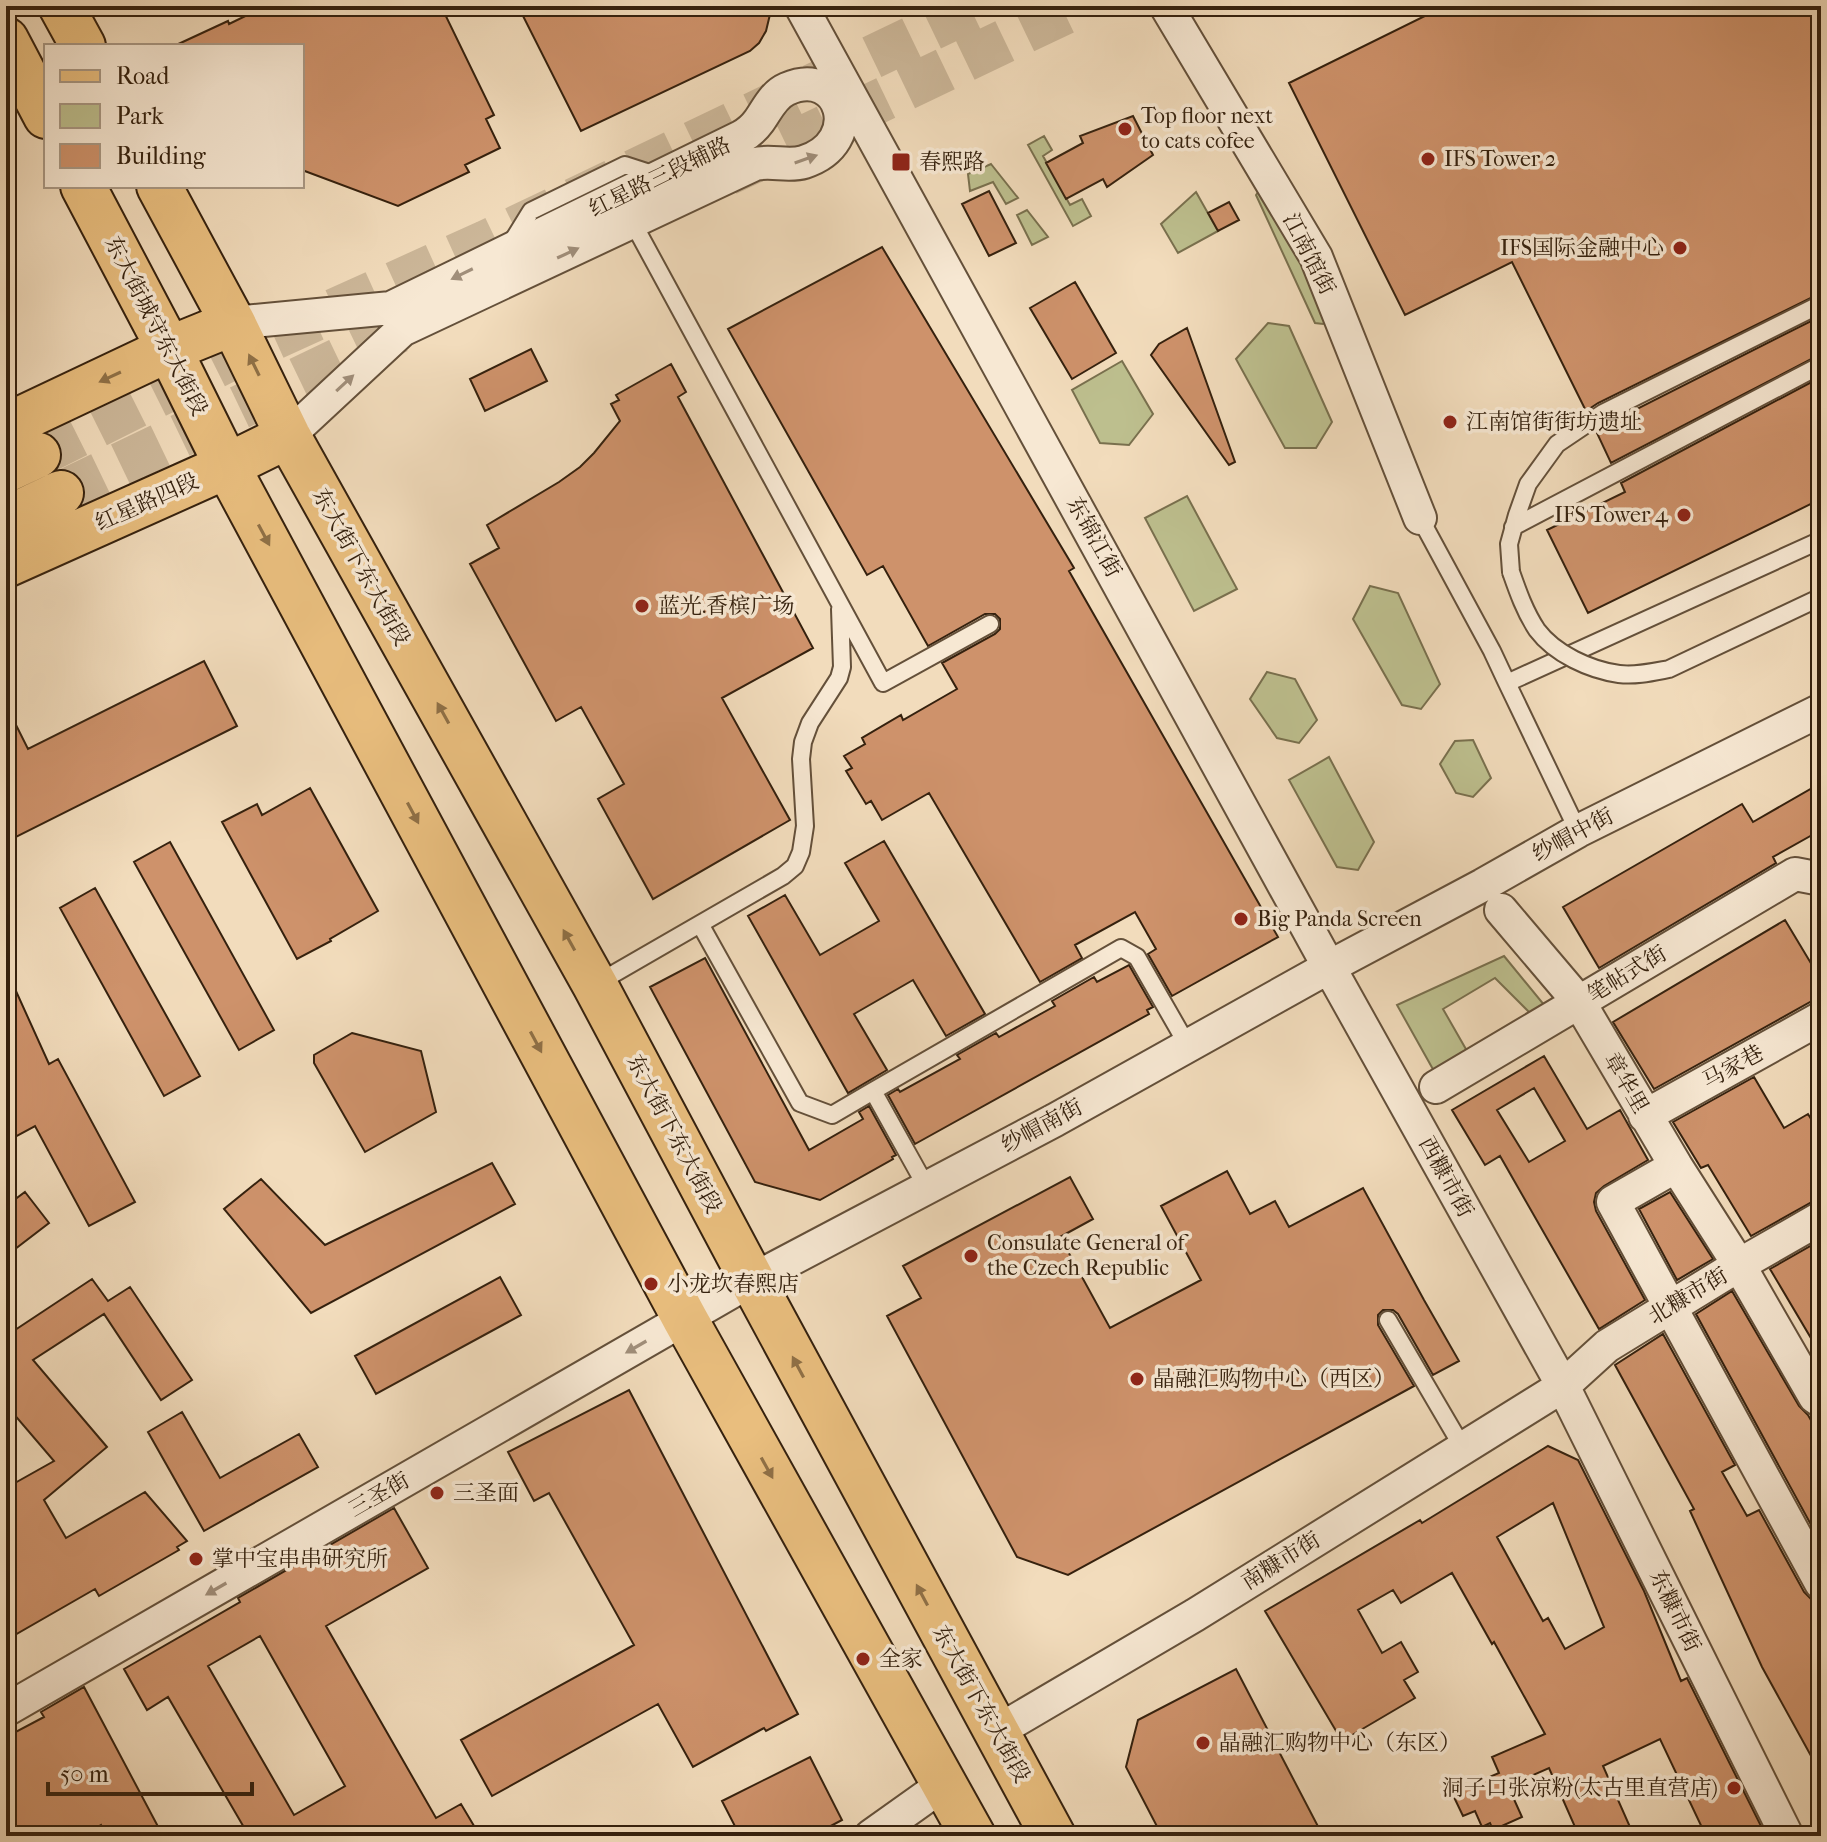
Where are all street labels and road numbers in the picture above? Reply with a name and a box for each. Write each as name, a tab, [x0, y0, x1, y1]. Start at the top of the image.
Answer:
street label: 红星路三段辅路	[585, 132, 735, 222]
street label: 江南馆街	[1277, 209, 1341, 299]
street label: 东大街城守东大街段	[99, 232, 213, 420]
street label: 红星路四段	[91, 468, 203, 536]
street label: 东大街下东大街段	[307, 484, 415, 650]
street label: 东锦江街	[1061, 492, 1127, 582]
street label: 纱帽中街	[1528, 803, 1618, 867]
street label: 笔帖式街	[1583, 940, 1671, 1008]
street label: 马家巷	[1698, 1040, 1768, 1094]
street label: 章华里	[1598, 1048, 1654, 1118]
street label: 东大街下东大街段	[621, 1050, 727, 1218]
street label: 纱帽南街	[997, 1094, 1087, 1158]
street label: 西糠市街	[1413, 1132, 1479, 1222]
street label: 北糠市街	[1644, 1262, 1732, 1330]
street label: 三圣街	[344, 1467, 414, 1523]
street label: 南糠市街	[1237, 1527, 1325, 1595]
street label: 东糠市街	[1644, 1566, 1706, 1656]
street label: 东大街下东大街段	[927, 1621, 1035, 1787]

